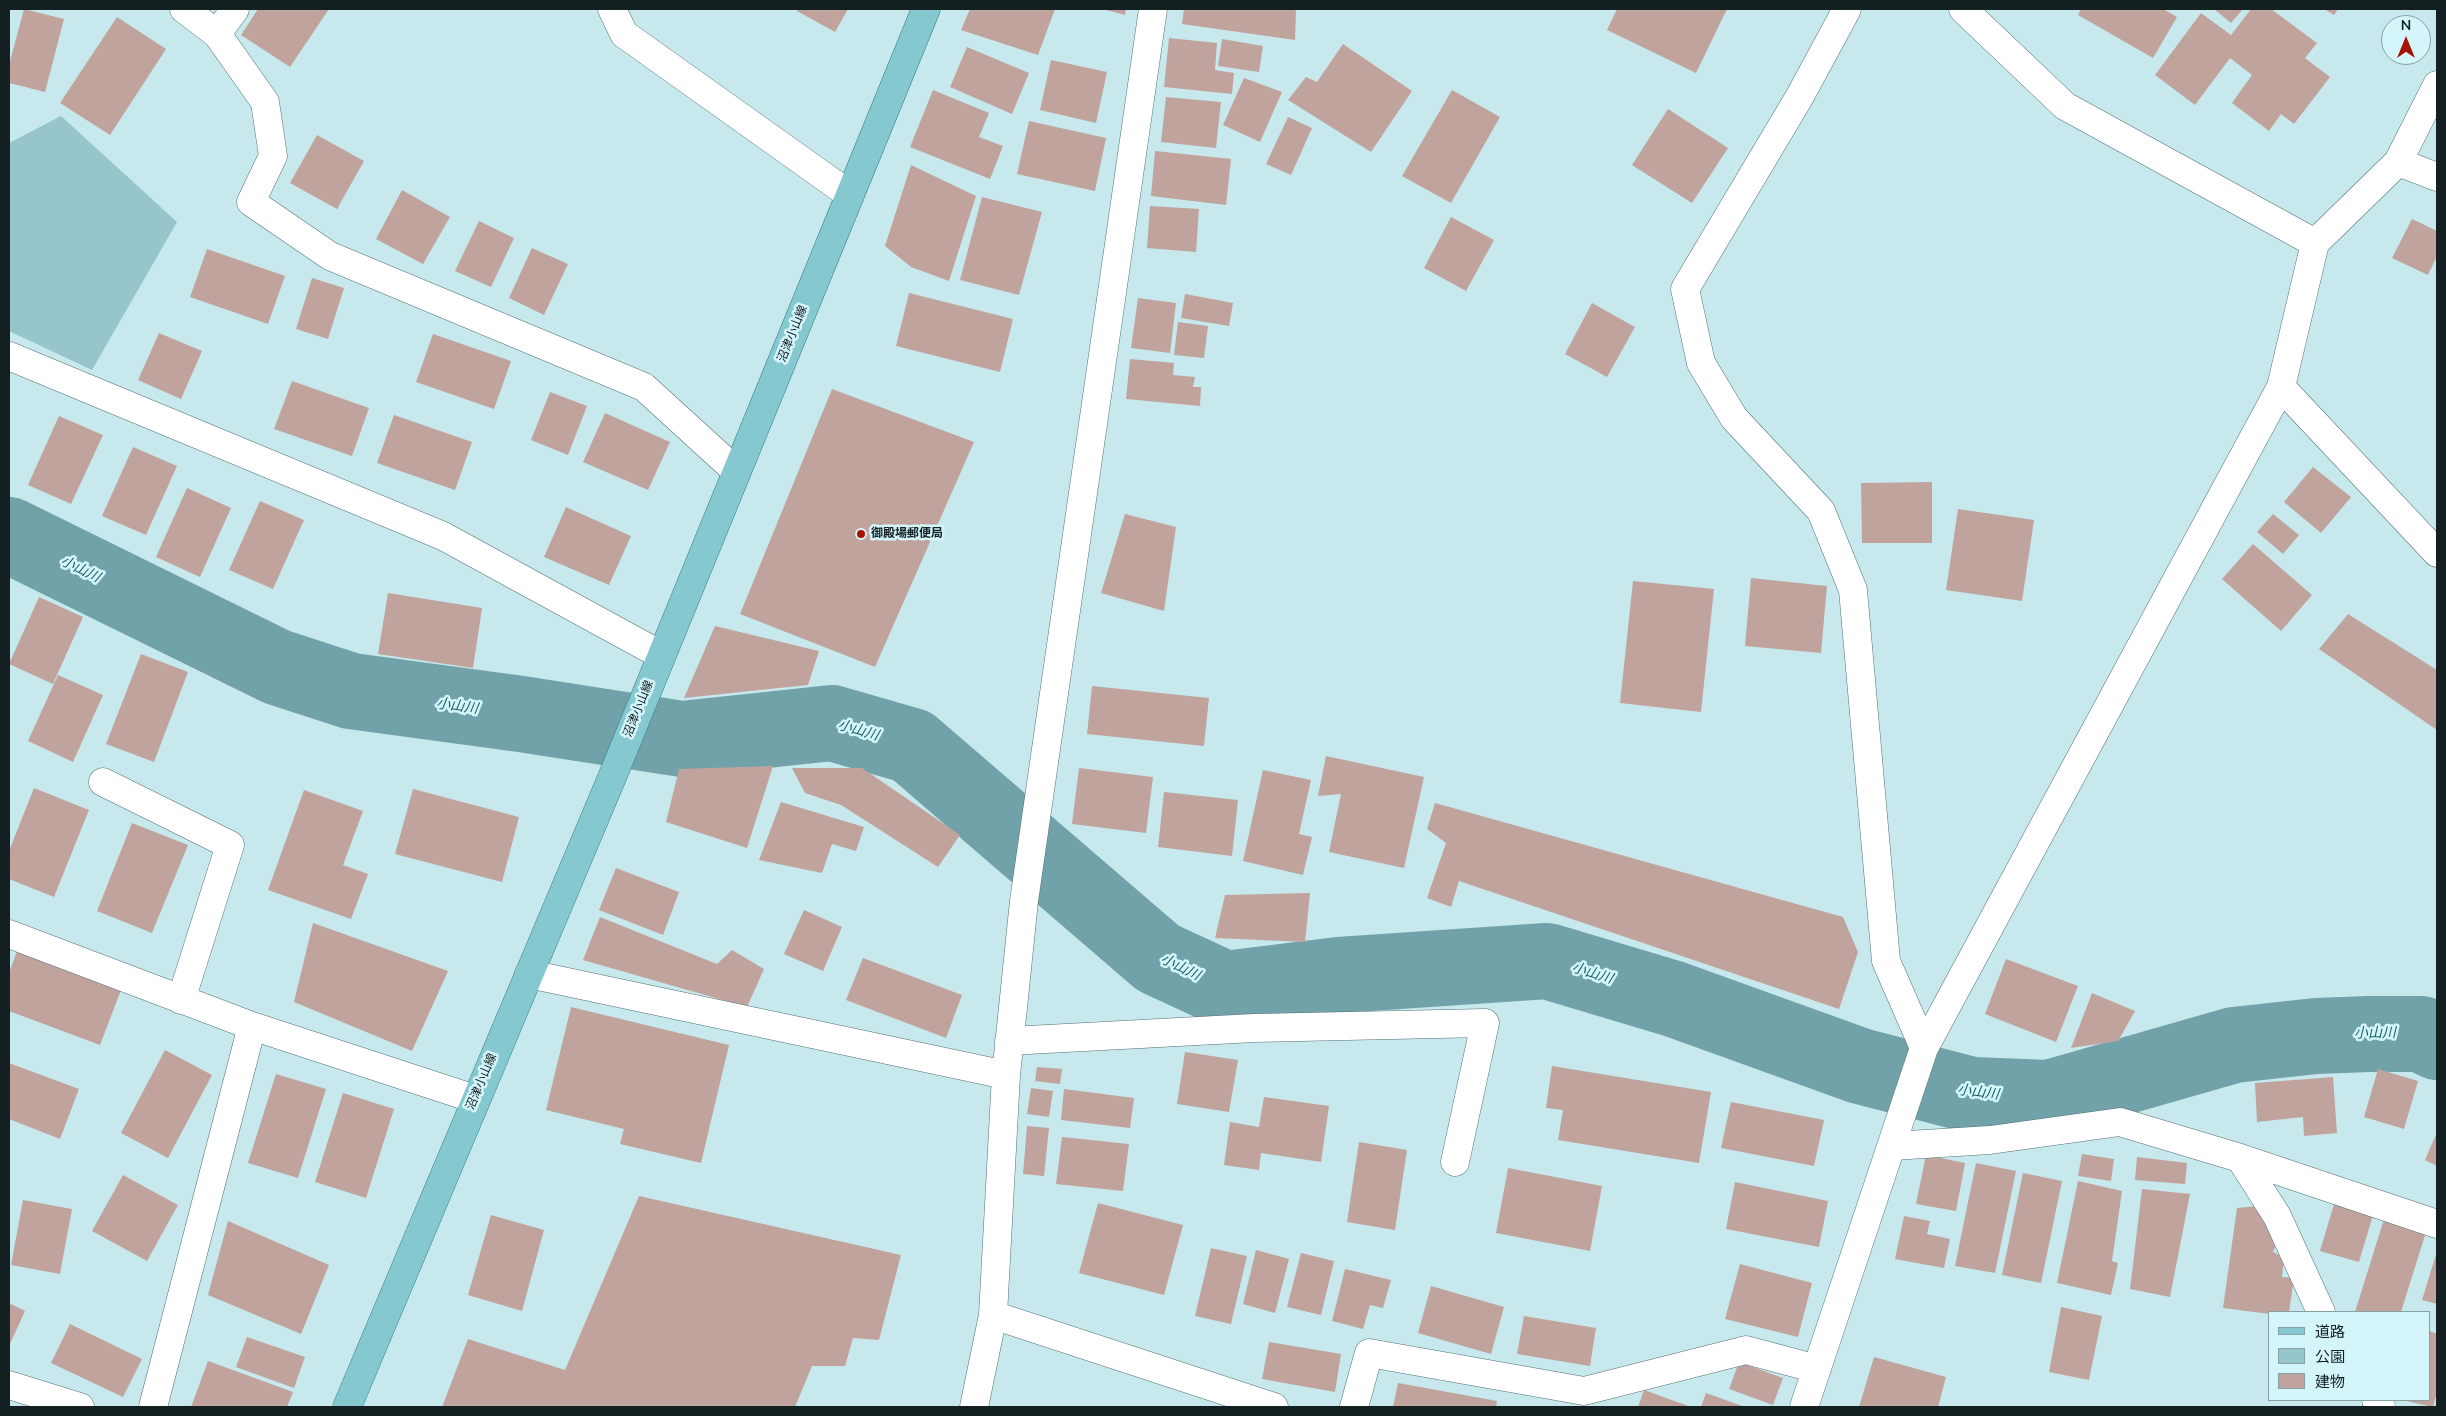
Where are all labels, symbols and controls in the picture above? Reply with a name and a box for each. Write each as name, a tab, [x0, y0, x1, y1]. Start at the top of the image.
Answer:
north arrow	[2381, 15, 2431, 65]
text: N	[2401, 16, 2411, 35]
street label: 沼津小山線	[775, 303, 811, 365]
place label: 御殿場郵便局	[871, 527, 943, 541]
marker: 御殿場郵便局	[855, 528, 867, 540]
water label: 小山川	[57, 553, 103, 587]
street label: 沼津小山線	[621, 678, 657, 740]
water label: 小山川	[435, 696, 479, 718]
water label: 小山川	[835, 717, 881, 745]
water label: 小山川	[1157, 951, 1203, 985]
water label: 小山川	[1569, 960, 1615, 988]
water label: 小山川	[2354, 1025, 2396, 1043]
street label: 沼津小山線	[464, 1052, 500, 1112]
water label: 小山川	[1956, 1082, 2000, 1104]
legend	[2268, 1311, 2431, 1401]
text: 道路	[2315, 1322, 2345, 1342]
text: 公園	[2315, 1347, 2345, 1367]
text: 建物	[2315, 1372, 2345, 1392]

